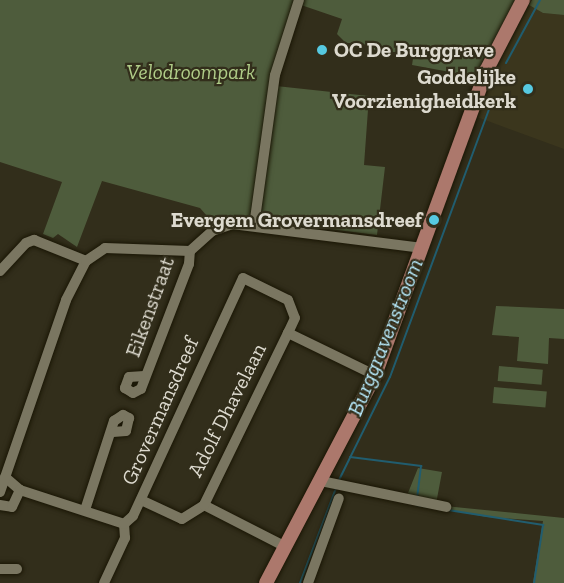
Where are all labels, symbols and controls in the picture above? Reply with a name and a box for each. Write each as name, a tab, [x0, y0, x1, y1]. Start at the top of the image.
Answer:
place label: OC De Burggrave	[334, 37, 494, 63]
marker: OC De Burggrave	[315, 43, 329, 57]
park label: Velodroompark	[127, 59, 255, 85]
place label: Goddelijke Voorzienigheidkerk	[332, 64, 516, 114]
marker: Goddelijke Voorzienigheidkerk	[521, 82, 535, 96]
place label: Evergem Grovermansdreef	[171, 207, 422, 233]
marker: Evergem Grovermansdreef	[427, 213, 441, 227]
street label: Eikenstraat	[120, 254, 180, 360]
water label: Burggravenstroom	[341, 255, 429, 419]
street label: Grovermansdreef	[116, 333, 204, 489]
street label: Adolf Dhavelaan	[182, 339, 272, 481]

